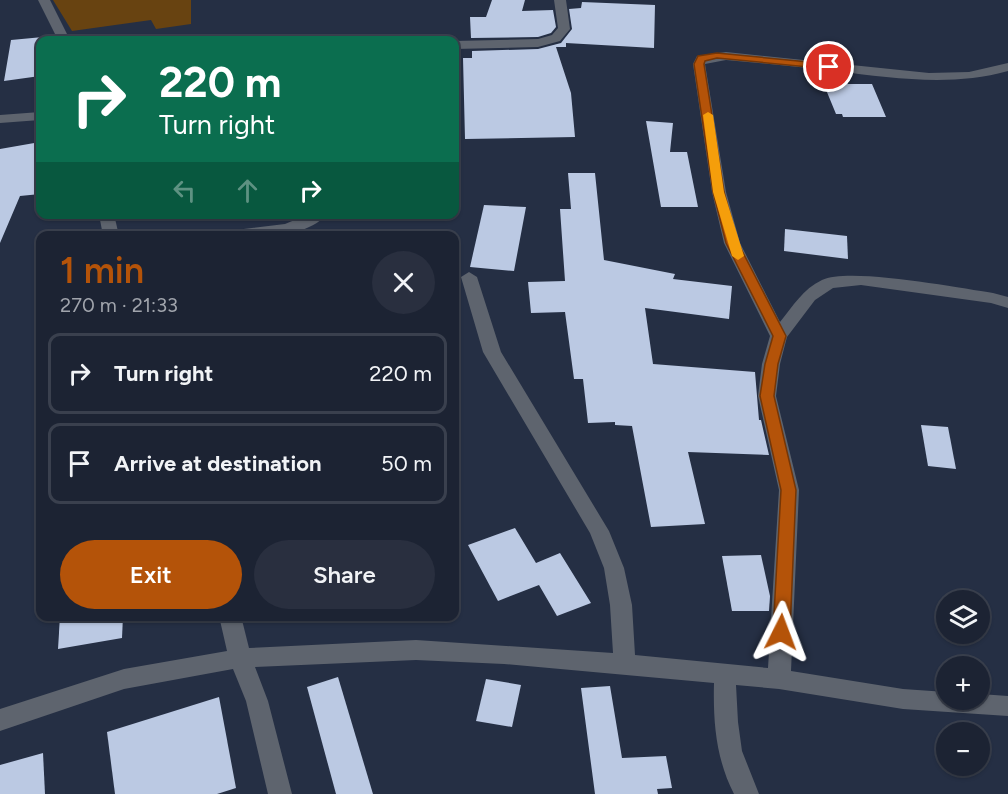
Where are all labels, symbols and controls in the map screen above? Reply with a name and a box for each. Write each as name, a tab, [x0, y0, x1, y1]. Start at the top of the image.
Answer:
pin	[803, 41, 854, 92]
icon: arrive	[812, 50, 845, 83]
text: 220 m	[159, 57, 281, 108]
icon: right	[60, 60, 138, 138]
text: Turn right	[159, 108, 275, 141]
icon: left	[168, 174, 201, 207]
icon: ahead	[231, 174, 264, 207]
icon: right	[294, 174, 327, 207]
text: 1 min	[60, 249, 144, 292]
button: close	[372, 251, 435, 314]
text: 270 m · 21:33	[60, 293, 178, 317]
icon: right	[63, 357, 96, 390]
text: Turn right	[114, 360, 213, 387]
text: 220 m	[369, 360, 432, 387]
icon: arrive	[63, 447, 96, 480]
text: Arrive at destination	[114, 450, 322, 477]
text: 50 m	[381, 450, 432, 477]
button: Exit	[60, 540, 242, 609]
button: Share	[254, 540, 435, 609]
map controls	[936, 590, 990, 776]
button: layers	[936, 590, 990, 644]
position arrow	[749, 600, 813, 664]
button: +	[936, 656, 990, 710]
button: −	[936, 722, 990, 776]

